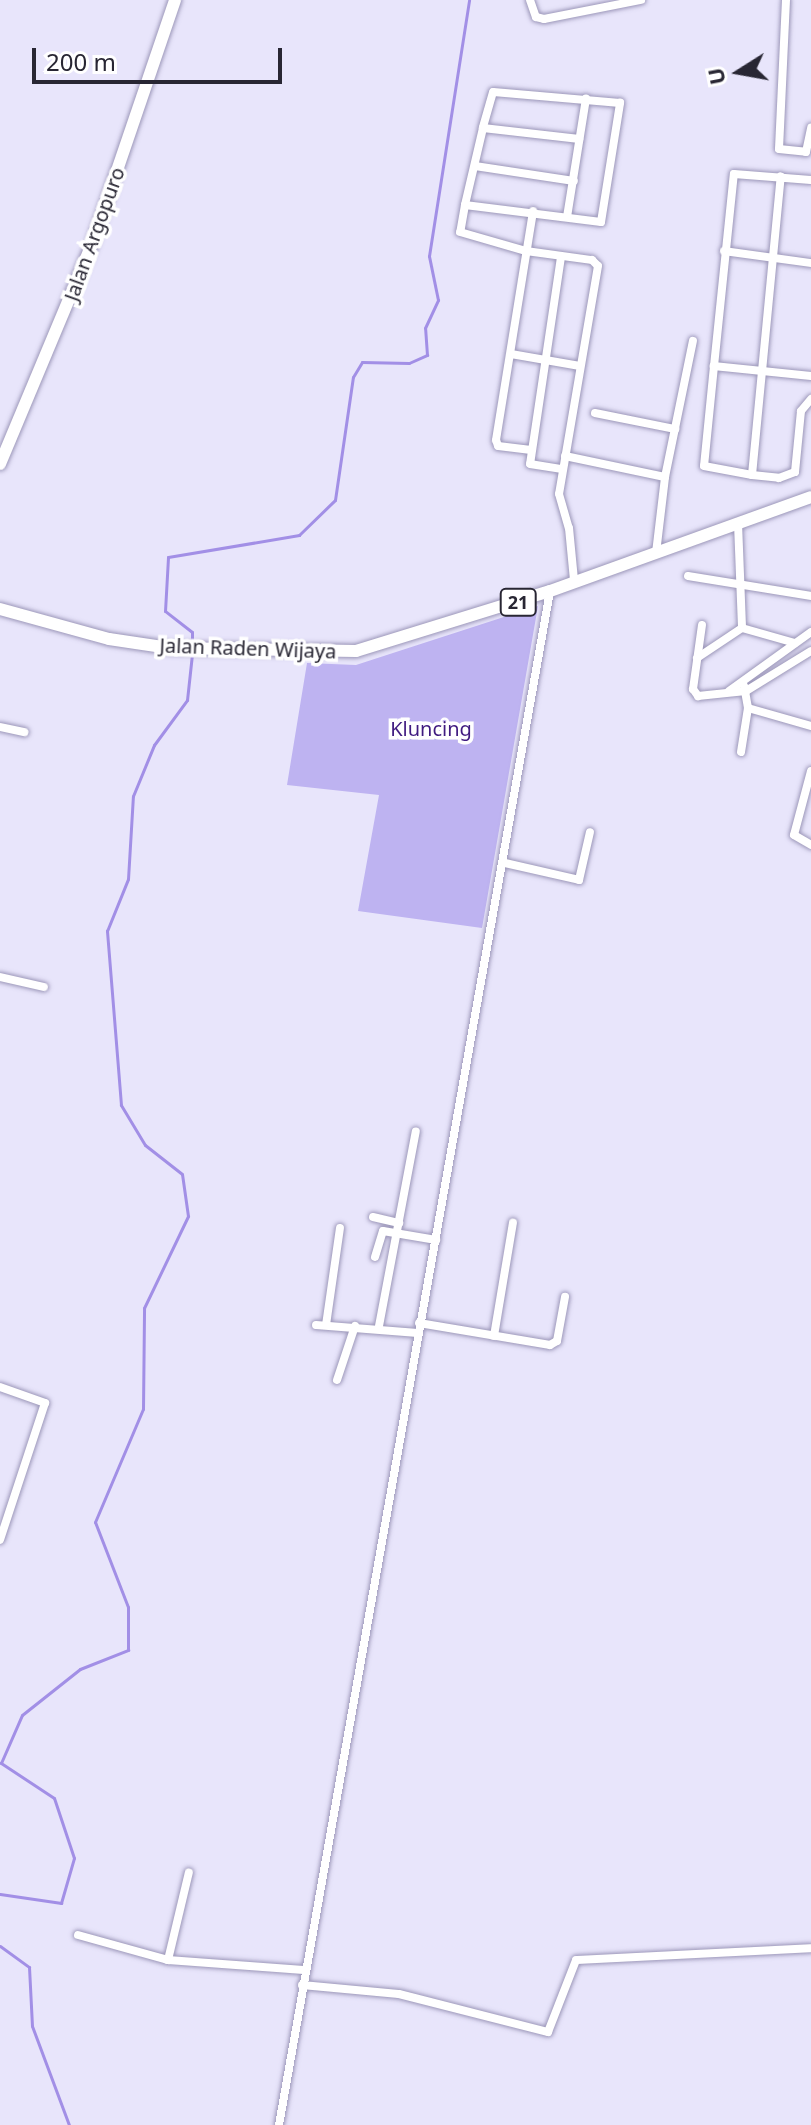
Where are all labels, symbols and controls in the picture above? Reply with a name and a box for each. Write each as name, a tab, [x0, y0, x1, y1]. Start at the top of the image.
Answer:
scale bar	[36, 32, 286, 82]
north arrow	[699, 32, 779, 112]
text: 200 m	[46, 45, 116, 78]
text: U	[699, 66, 732, 88]
street label: Jalan Argopuro	[59, 164, 129, 304]
road number: 21	[498, 588, 538, 616]
street label: Jalan Raden Wijaya	[159, 633, 337, 663]
park label: Kluncing	[390, 716, 472, 740]

